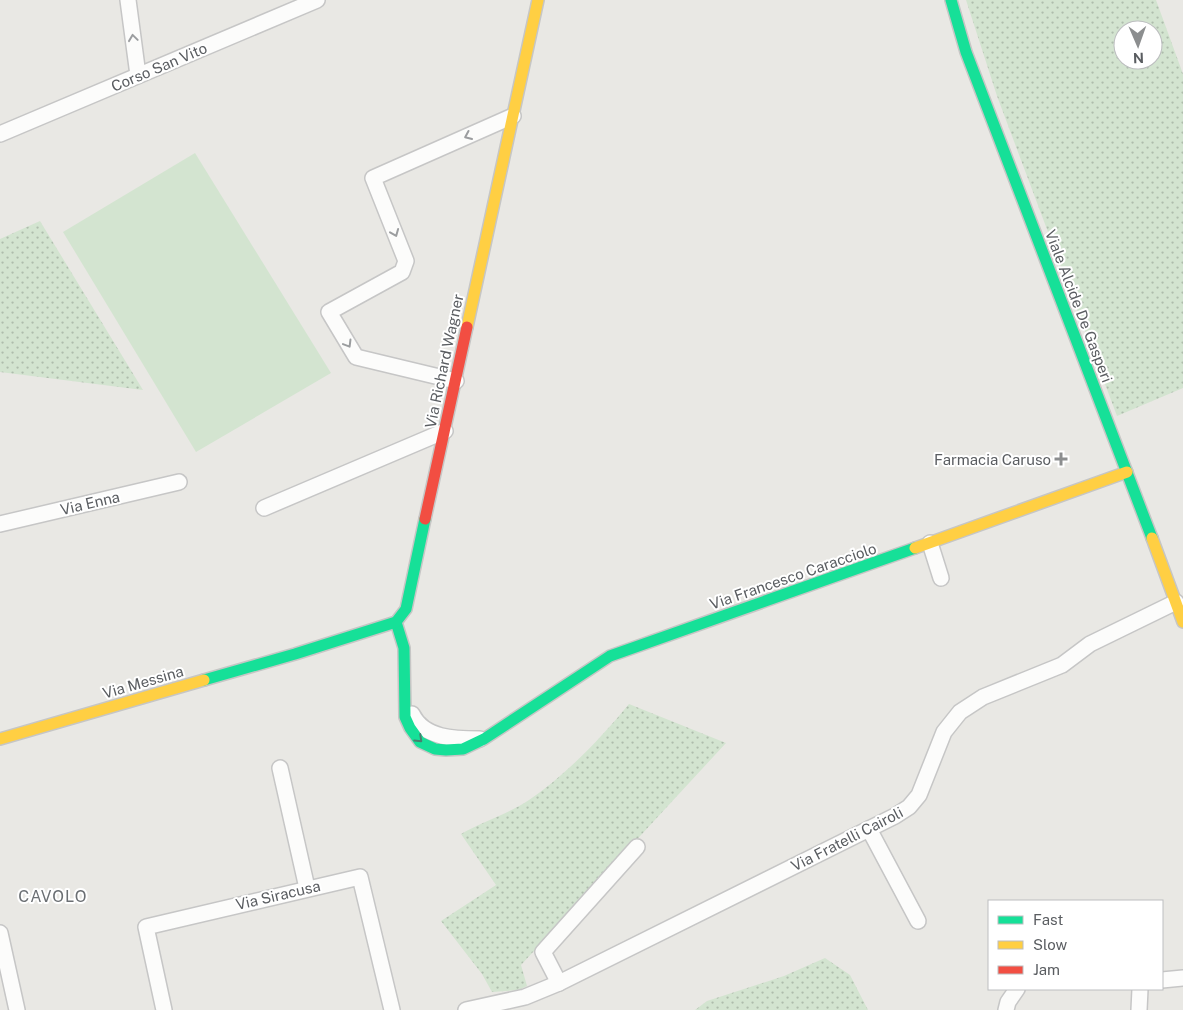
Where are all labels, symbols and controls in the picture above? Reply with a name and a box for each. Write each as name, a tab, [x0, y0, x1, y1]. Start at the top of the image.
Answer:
north arrow	[1113, 20, 1163, 70]
one-way arrow	[128, 33, 139, 41]
street label: Corso San Vito	[109, 39, 209, 95]
text: N	[1133, 50, 1144, 66]
one-way arrow	[464, 130, 473, 140]
street label: Viale Alcide De Gasperi	[1042, 227, 1116, 385]
one-way arrow	[389, 228, 399, 236]
street label: Via Richard Wagner	[421, 292, 467, 430]
one-way arrow	[342, 338, 352, 347]
place label: Farmacia Caruso	[934, 451, 1051, 468]
marker: Farmacia Caruso	[1055, 453, 1067, 465]
street label: Via Enna	[59, 488, 121, 518]
street label: Via Francesco Caracciolo	[708, 539, 878, 613]
street label: Via Messina	[101, 662, 185, 702]
one-way arrow	[413, 733, 422, 742]
street label: Via Fratelli Cairoli	[788, 803, 906, 875]
street label: Via Siracusa	[234, 877, 322, 913]
district label: CAVOLO	[18, 887, 88, 906]
legend	[988, 900, 1163, 990]
text: Fast	[1033, 911, 1063, 928]
text: Slow	[1033, 936, 1068, 953]
text: Jam	[1033, 961, 1060, 978]

